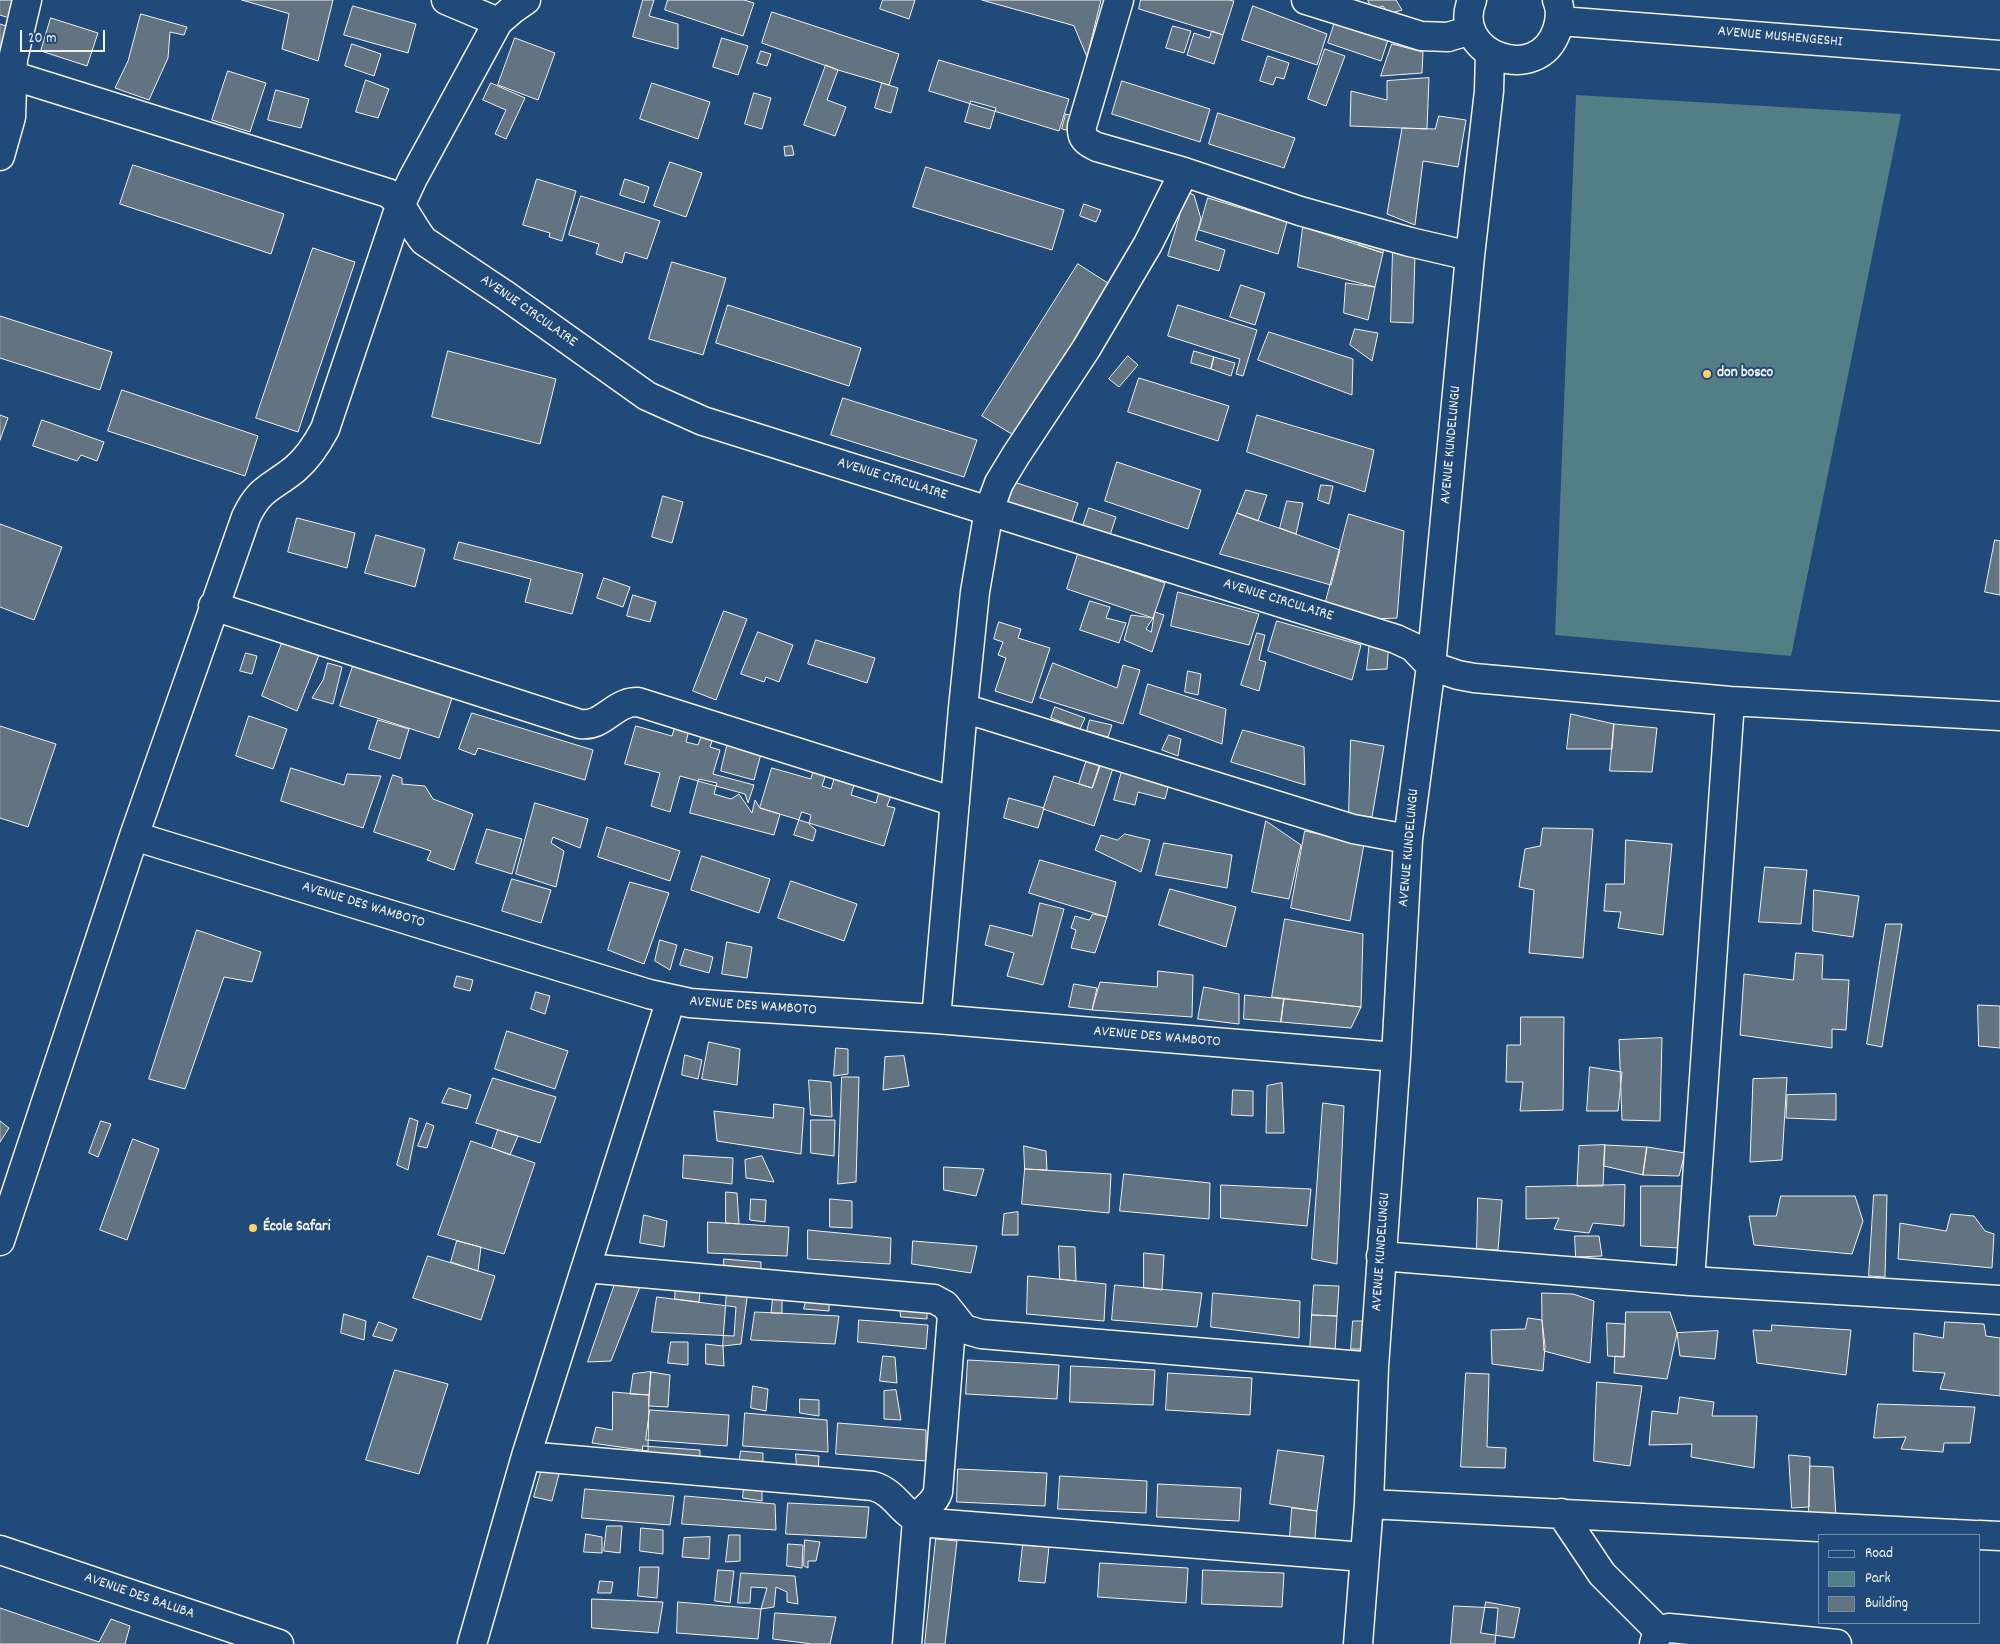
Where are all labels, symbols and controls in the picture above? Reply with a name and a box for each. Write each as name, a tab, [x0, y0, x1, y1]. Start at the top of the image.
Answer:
scale bar	[22, 20, 108, 52]
street label: AVENUE MUSHENGESHI	[1717, 24, 1843, 52]
text: 20 m	[28, 28, 56, 50]
street label: AVENUE CIRCULAIRE	[476, 272, 580, 352]
place label: don bosco	[1717, 365, 1773, 383]
marker: don bosco	[1701, 368, 1713, 380]
street label: AVENUE KUNDELUNGU	[1438, 385, 1466, 505]
street label: AVENUE CIRCULAIRE	[835, 455, 949, 505]
street label: AVENUE CIRCULAIRE	[1221, 576, 1335, 626]
street label: AVENUE KUNDELUNGU	[1396, 788, 1424, 908]
street label: AVENUE DES WAMBOTO	[299, 879, 427, 933]
street label: AVENUE DES WAMBOTO	[689, 994, 817, 1020]
street label: AVENUE DES WAMBOTO	[1093, 1023, 1221, 1053]
street label: AVENUE KUNDELUNGU	[1369, 1192, 1395, 1312]
place label: École Safari	[263, 1219, 330, 1237]
marker: École Safari	[247, 1222, 259, 1234]
legend	[1818, 1534, 1980, 1624]
text: Road	[1865, 1543, 1893, 1565]
text: Park	[1865, 1568, 1891, 1590]
street label: AVENUE DES BALUBA	[81, 1570, 197, 1624]
text: Building	[1865, 1593, 1908, 1615]

